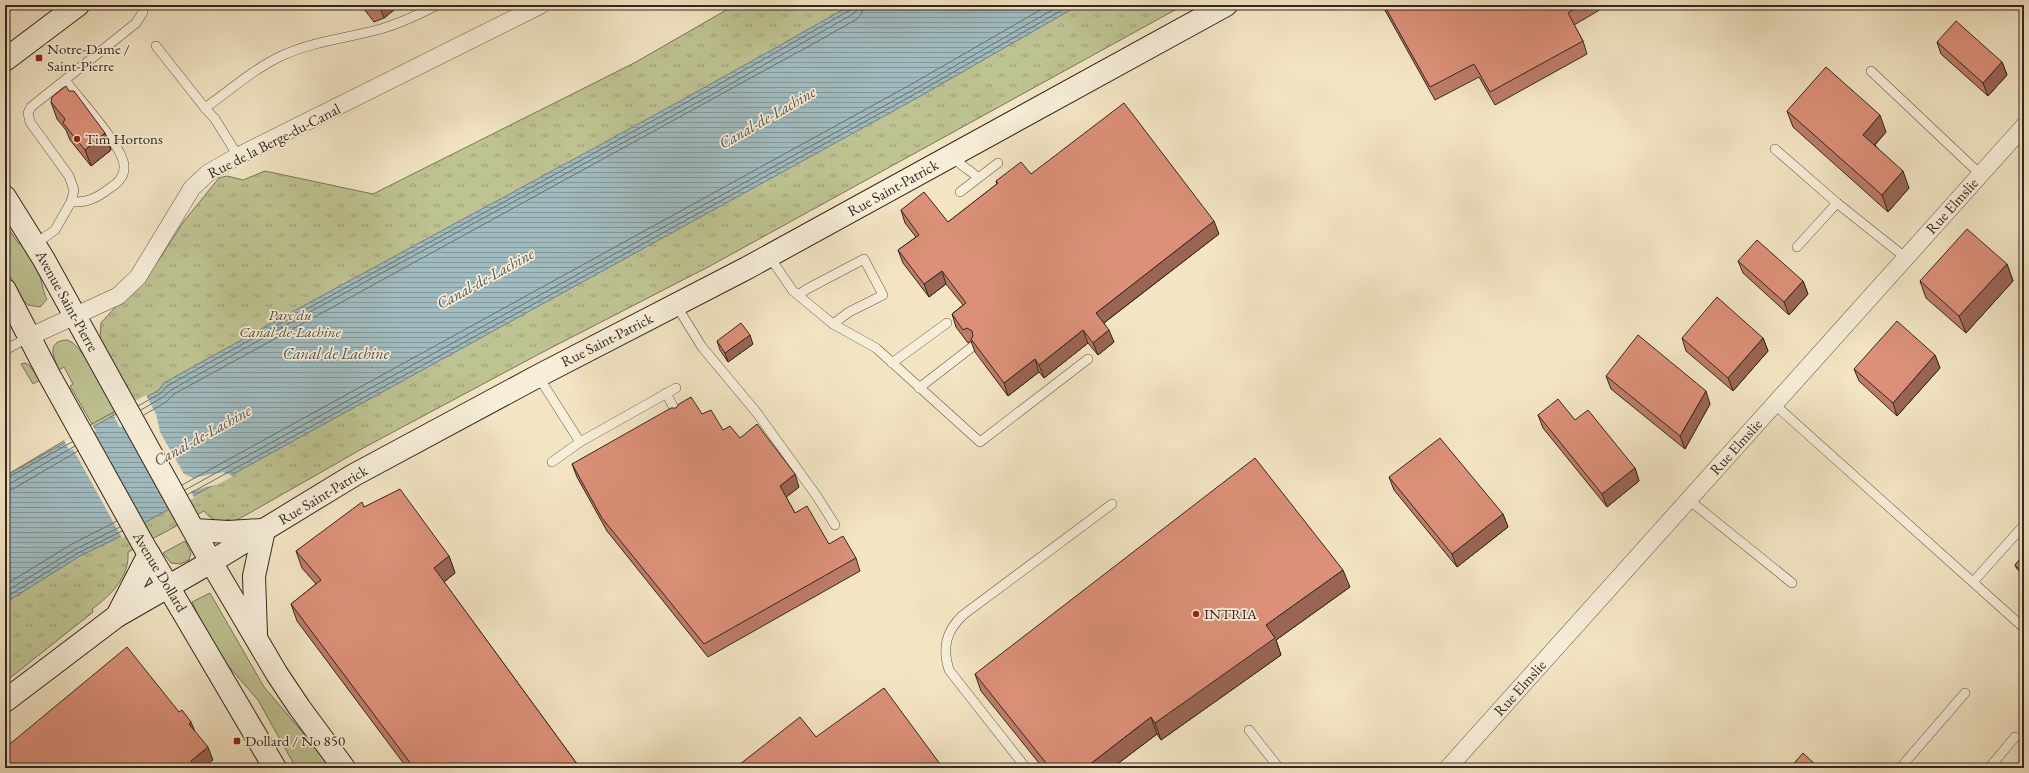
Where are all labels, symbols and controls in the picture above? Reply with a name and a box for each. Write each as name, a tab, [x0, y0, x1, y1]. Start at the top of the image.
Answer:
place label: Notre-Dame / Saint-Pierre	[47, 39, 130, 75]
marker: Notre-Dame / Saint-Pierre	[34, 53, 44, 63]
water label: Canal-de-Lachine	[715, 81, 820, 154]
street label: Rue de la Berge-du-Canal	[204, 99, 344, 182]
place label: Tim Hortons	[85, 129, 163, 148]
marker: Tim Hortons	[72, 134, 82, 144]
street label: Rue Saint-Patrick	[844, 154, 942, 220]
street label: Rue Elmslie	[1921, 174, 1982, 238]
water label: Canal-de-Lachine	[433, 243, 538, 314]
street label: Avenue Saint-Pierre	[31, 246, 103, 355]
park label: Parc du Canal-de-Lachine	[239, 305, 342, 341]
street label: Rue Saint-Patrick	[558, 308, 657, 371]
water label: Canal de Lachine	[283, 343, 390, 364]
water label: Canal-de-Lachine	[150, 400, 255, 471]
street label: Rue Elmslie	[1705, 415, 1766, 479]
street label: Rue Saint-Patrick	[275, 460, 372, 529]
street label: Avenue Dollard	[129, 527, 192, 616]
place label: INTRIA	[1204, 604, 1258, 623]
marker: INTRIA	[1191, 609, 1201, 619]
street label: Rue Elmslie	[1489, 656, 1550, 720]
place label: Dollard / No 850	[245, 731, 345, 750]
marker: Dollard / No 850	[232, 736, 242, 746]

